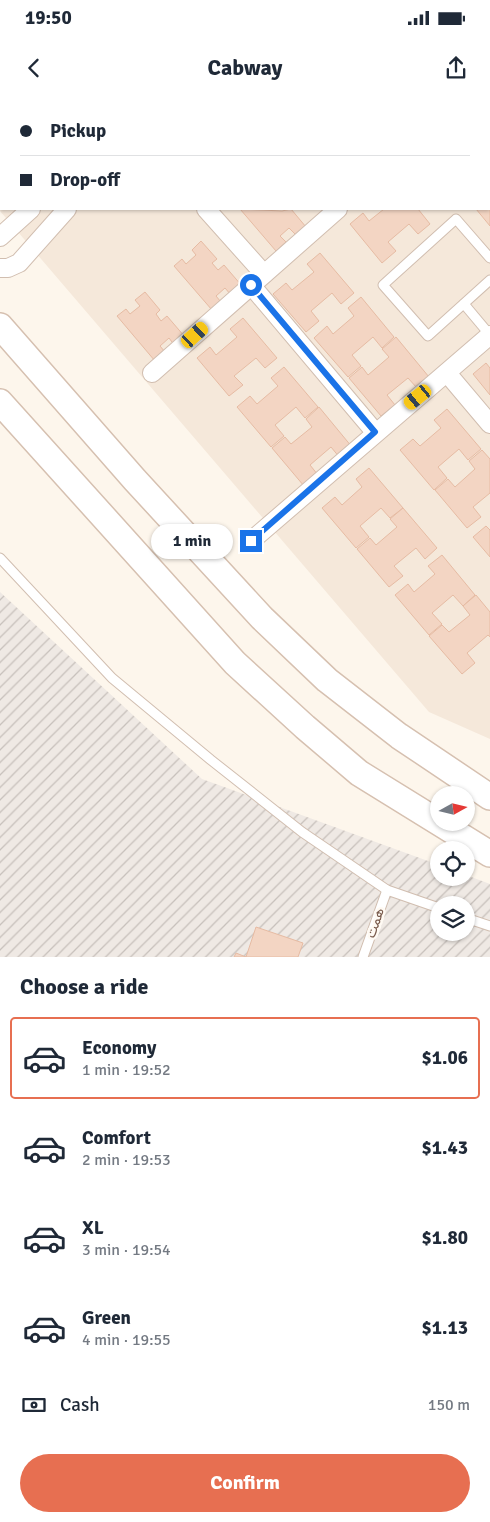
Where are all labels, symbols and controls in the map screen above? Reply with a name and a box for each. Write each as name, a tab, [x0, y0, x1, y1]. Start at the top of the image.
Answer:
text: 19:50	[25, 6, 72, 30]
icon: back	[20, 54, 48, 82]
text: Cabway	[208, 54, 282, 81]
icon: share	[442, 54, 470, 82]
text: Pickup	[50, 119, 106, 143]
text: Drop-off	[50, 168, 120, 192]
route start	[240, 274, 262, 296]
car	[178, 319, 211, 351]
car	[401, 382, 434, 412]
callout: 1 min	[151, 524, 234, 558]
route end	[240, 530, 262, 552]
text: 1 min	[173, 531, 211, 551]
north arrow	[430, 786, 475, 831]
map controls	[430, 786, 475, 941]
button: locate	[430, 841, 475, 886]
button: layers	[430, 896, 475, 941]
street label: همت	[362, 905, 388, 940]
text: Choose a ride	[20, 973, 148, 1000]
icon: car	[22, 1036, 67, 1081]
text: Economy	[82, 1036, 156, 1060]
text: $1.06	[422, 1046, 468, 1070]
text: 1 min · 19:52	[82, 1060, 171, 1080]
icon: car	[22, 1126, 67, 1171]
text: Comfort	[82, 1126, 151, 1150]
text: $1.43	[422, 1136, 468, 1160]
text: 2 min · 19:53	[82, 1150, 171, 1170]
icon: car	[22, 1216, 67, 1261]
text: XL	[82, 1216, 104, 1240]
text: $1.80	[422, 1226, 468, 1250]
text: 3 min · 19:54	[82, 1240, 171, 1260]
icon: car	[22, 1306, 67, 1351]
text: Green	[82, 1306, 131, 1330]
text: $1.13	[422, 1316, 468, 1340]
text: 4 min · 19:55	[82, 1330, 171, 1350]
icon: cash	[20, 1391, 48, 1419]
text: Cash	[60, 1393, 100, 1417]
text: 150 m	[428, 1395, 470, 1415]
button: Confirm	[20, 1454, 470, 1512]

